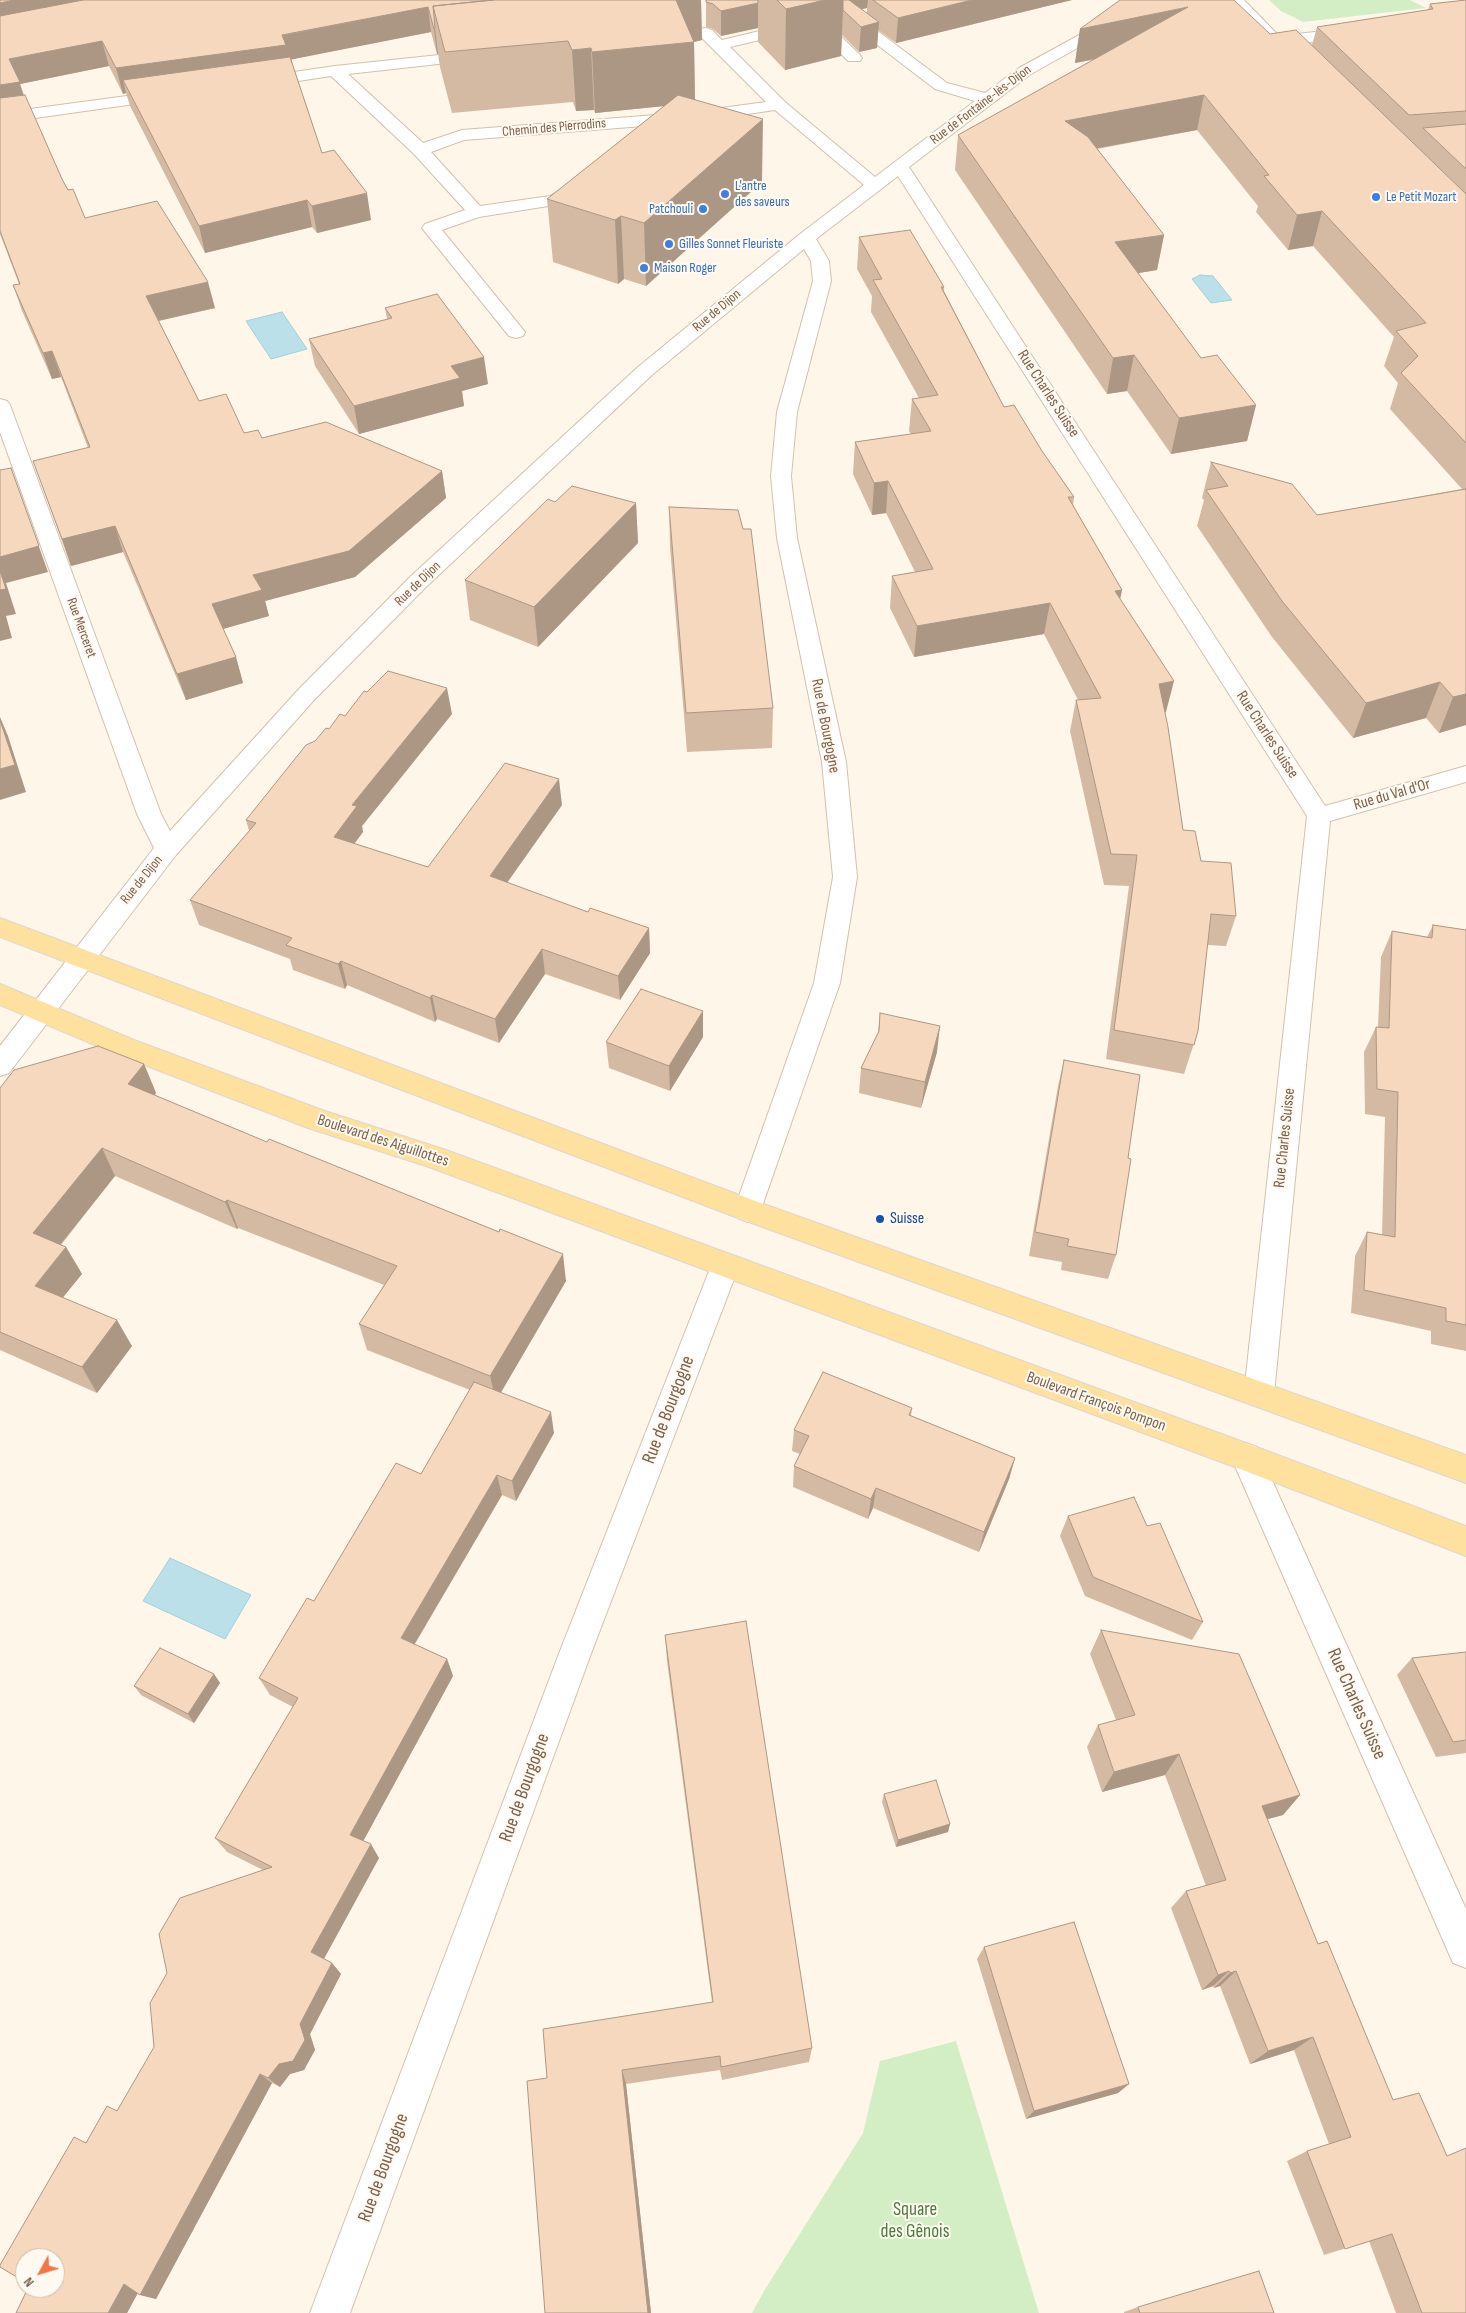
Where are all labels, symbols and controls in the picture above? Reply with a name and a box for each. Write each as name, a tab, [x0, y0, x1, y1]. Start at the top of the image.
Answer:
street label: Rue de Fontaine-lès-Dijon	[927, 62, 1035, 148]
street label: Chemin des Pierrodins	[501, 115, 607, 141]
place label: L'antre des saveurs	[735, 178, 790, 210]
marker: L'antre des saveurs	[719, 188, 731, 200]
place label: Le Petit Mozart	[1386, 189, 1457, 205]
marker: Le Petit Mozart	[1370, 191, 1382, 203]
place label: Patchouli	[649, 201, 693, 217]
marker: Patchouli	[697, 203, 709, 215]
place label: Gilles Sonnet Fleuriste	[679, 236, 783, 252]
marker: Gilles Sonnet Fleuriste	[663, 238, 675, 250]
place label: Maison Roger	[654, 260, 717, 276]
marker: Maison Roger	[638, 262, 650, 274]
street label: Rue de Dijon	[690, 286, 744, 336]
street label: Rue Charles Suisse	[1013, 347, 1083, 441]
street label: Rue de Dijon	[391, 558, 445, 610]
street label: Rue Merceret	[62, 596, 100, 660]
street label: Rue de Bourgogne	[806, 677, 844, 775]
street label: Rue Charles Suisse	[1232, 688, 1302, 782]
street label: Rue du Val d'Or	[1351, 775, 1433, 815]
street label: Rue de Dijon	[117, 852, 167, 908]
street label: Rue Charles Suisse	[1270, 1087, 1300, 1189]
street label: Boulevard des Aiguillottes	[315, 1111, 451, 1171]
place label: Suisse	[890, 1209, 924, 1229]
marker: Suisse	[874, 1213, 886, 1225]
street label: Rue de Bourgogne	[638, 1353, 700, 1467]
street label: Boulevard François Pompon	[1024, 1368, 1168, 1436]
street label: Rue Charles Suisse	[1321, 1645, 1391, 1763]
street label: Rue de Bourgogne	[495, 1731, 555, 1845]
street label: Rue de Bourgogne	[354, 2111, 414, 2225]
park label: Square des Gênois	[881, 2199, 949, 2243]
north arrow	[15, 2248, 65, 2298]
text: N	[20, 2274, 38, 2290]

